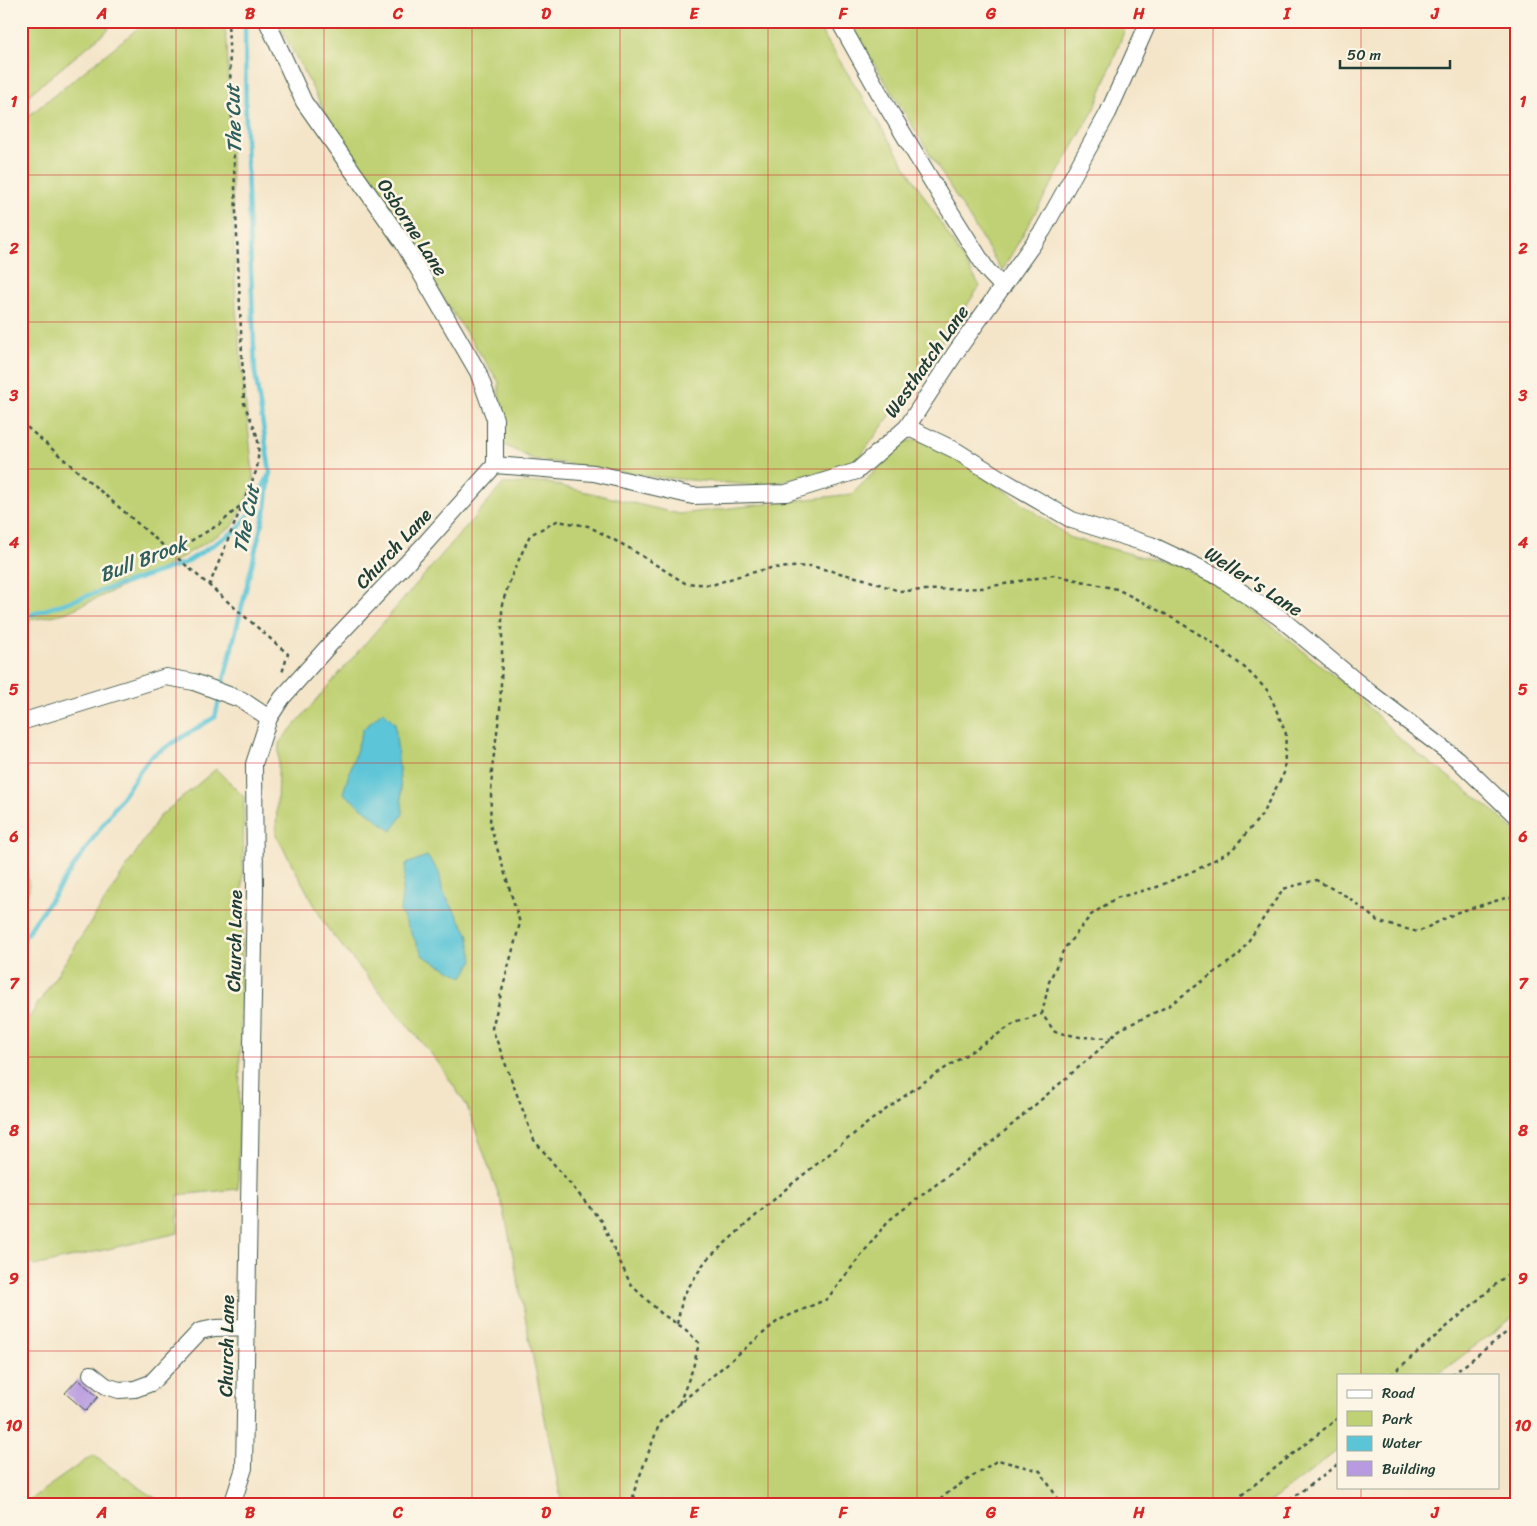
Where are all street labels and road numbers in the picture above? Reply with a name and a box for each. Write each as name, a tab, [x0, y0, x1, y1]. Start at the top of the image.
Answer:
street label: Osborne Lane	[368, 171, 457, 283]
street label: Westhatch Lane	[875, 298, 978, 425]
street label: Church Lane	[347, 500, 440, 597]
street label: Weller's Lane	[1198, 537, 1310, 626]
street label: Church Lane	[217, 890, 252, 992]
street label: Church Lane	[209, 1295, 244, 1397]

